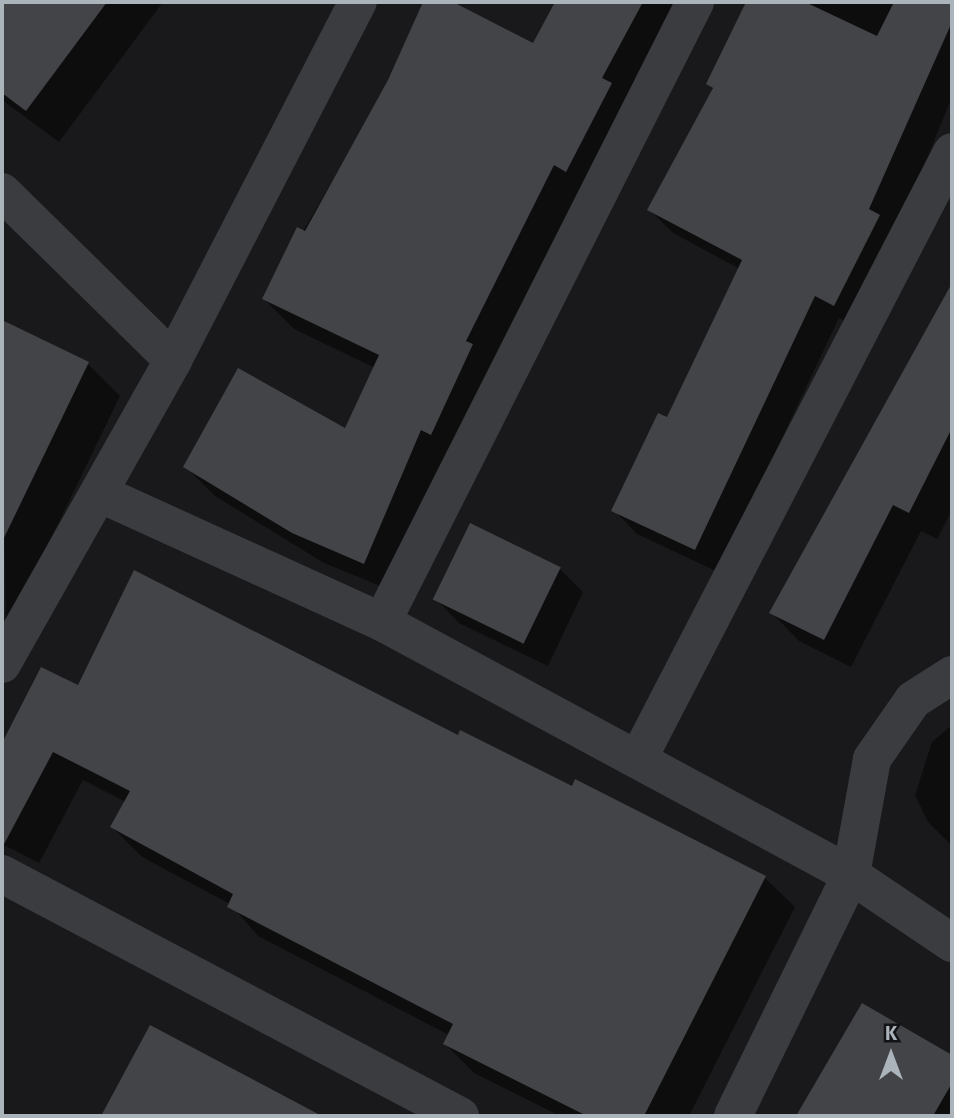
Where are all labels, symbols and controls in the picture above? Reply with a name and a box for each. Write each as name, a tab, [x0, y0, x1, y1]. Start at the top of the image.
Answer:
north arrow	[856, 1020, 926, 1090]
text: K	[885, 1022, 897, 1045]

